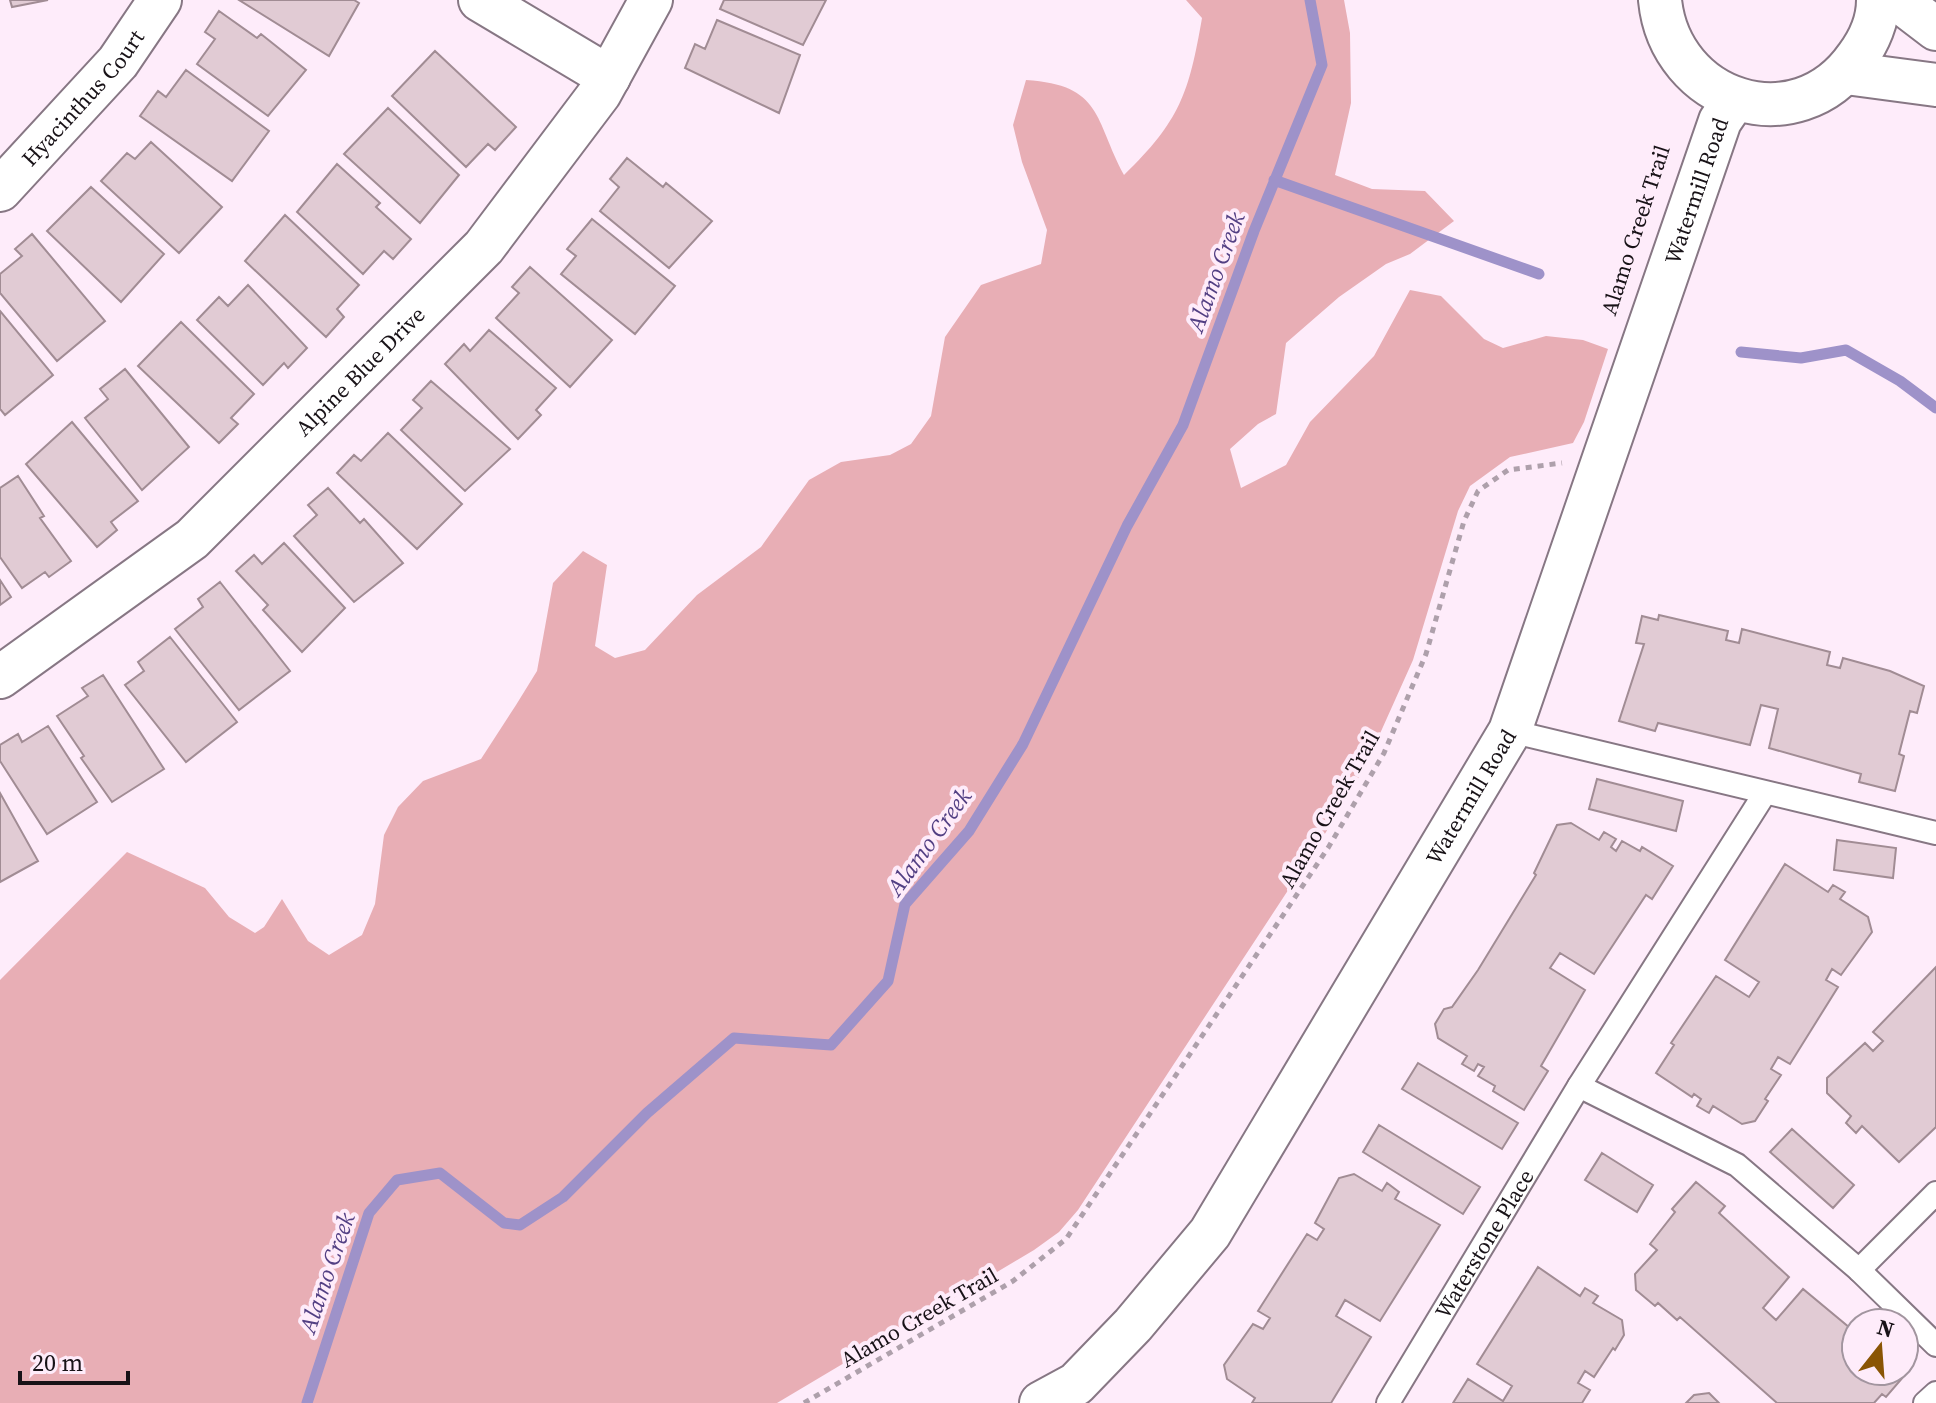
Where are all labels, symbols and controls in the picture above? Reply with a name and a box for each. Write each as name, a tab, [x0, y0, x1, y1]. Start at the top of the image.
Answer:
street label: Hyacinthus Court	[15, 23, 151, 172]
street label: Watermill Road	[1657, 113, 1735, 268]
street label: Alamo Creek Trail	[1593, 141, 1677, 319]
water label: Alamo Creek	[1178, 207, 1253, 338]
street label: Alpine Blue Drive	[289, 300, 431, 442]
street label: Watermill Road	[1419, 723, 1523, 870]
street label: Alamo Creek Trail	[1272, 725, 1386, 893]
water label: Alamo Creek	[877, 781, 979, 904]
street label: Waterstone Place	[1427, 1163, 1541, 1324]
water label: Alamo Creek	[290, 1207, 363, 1339]
street label: Alamo Creek Trail	[835, 1260, 1003, 1374]
north arrow	[1840, 1307, 1920, 1387]
text: N	[1874, 1311, 1898, 1345]
scale bar	[20, 1335, 128, 1385]
text: 20 m	[32, 1346, 83, 1379]

